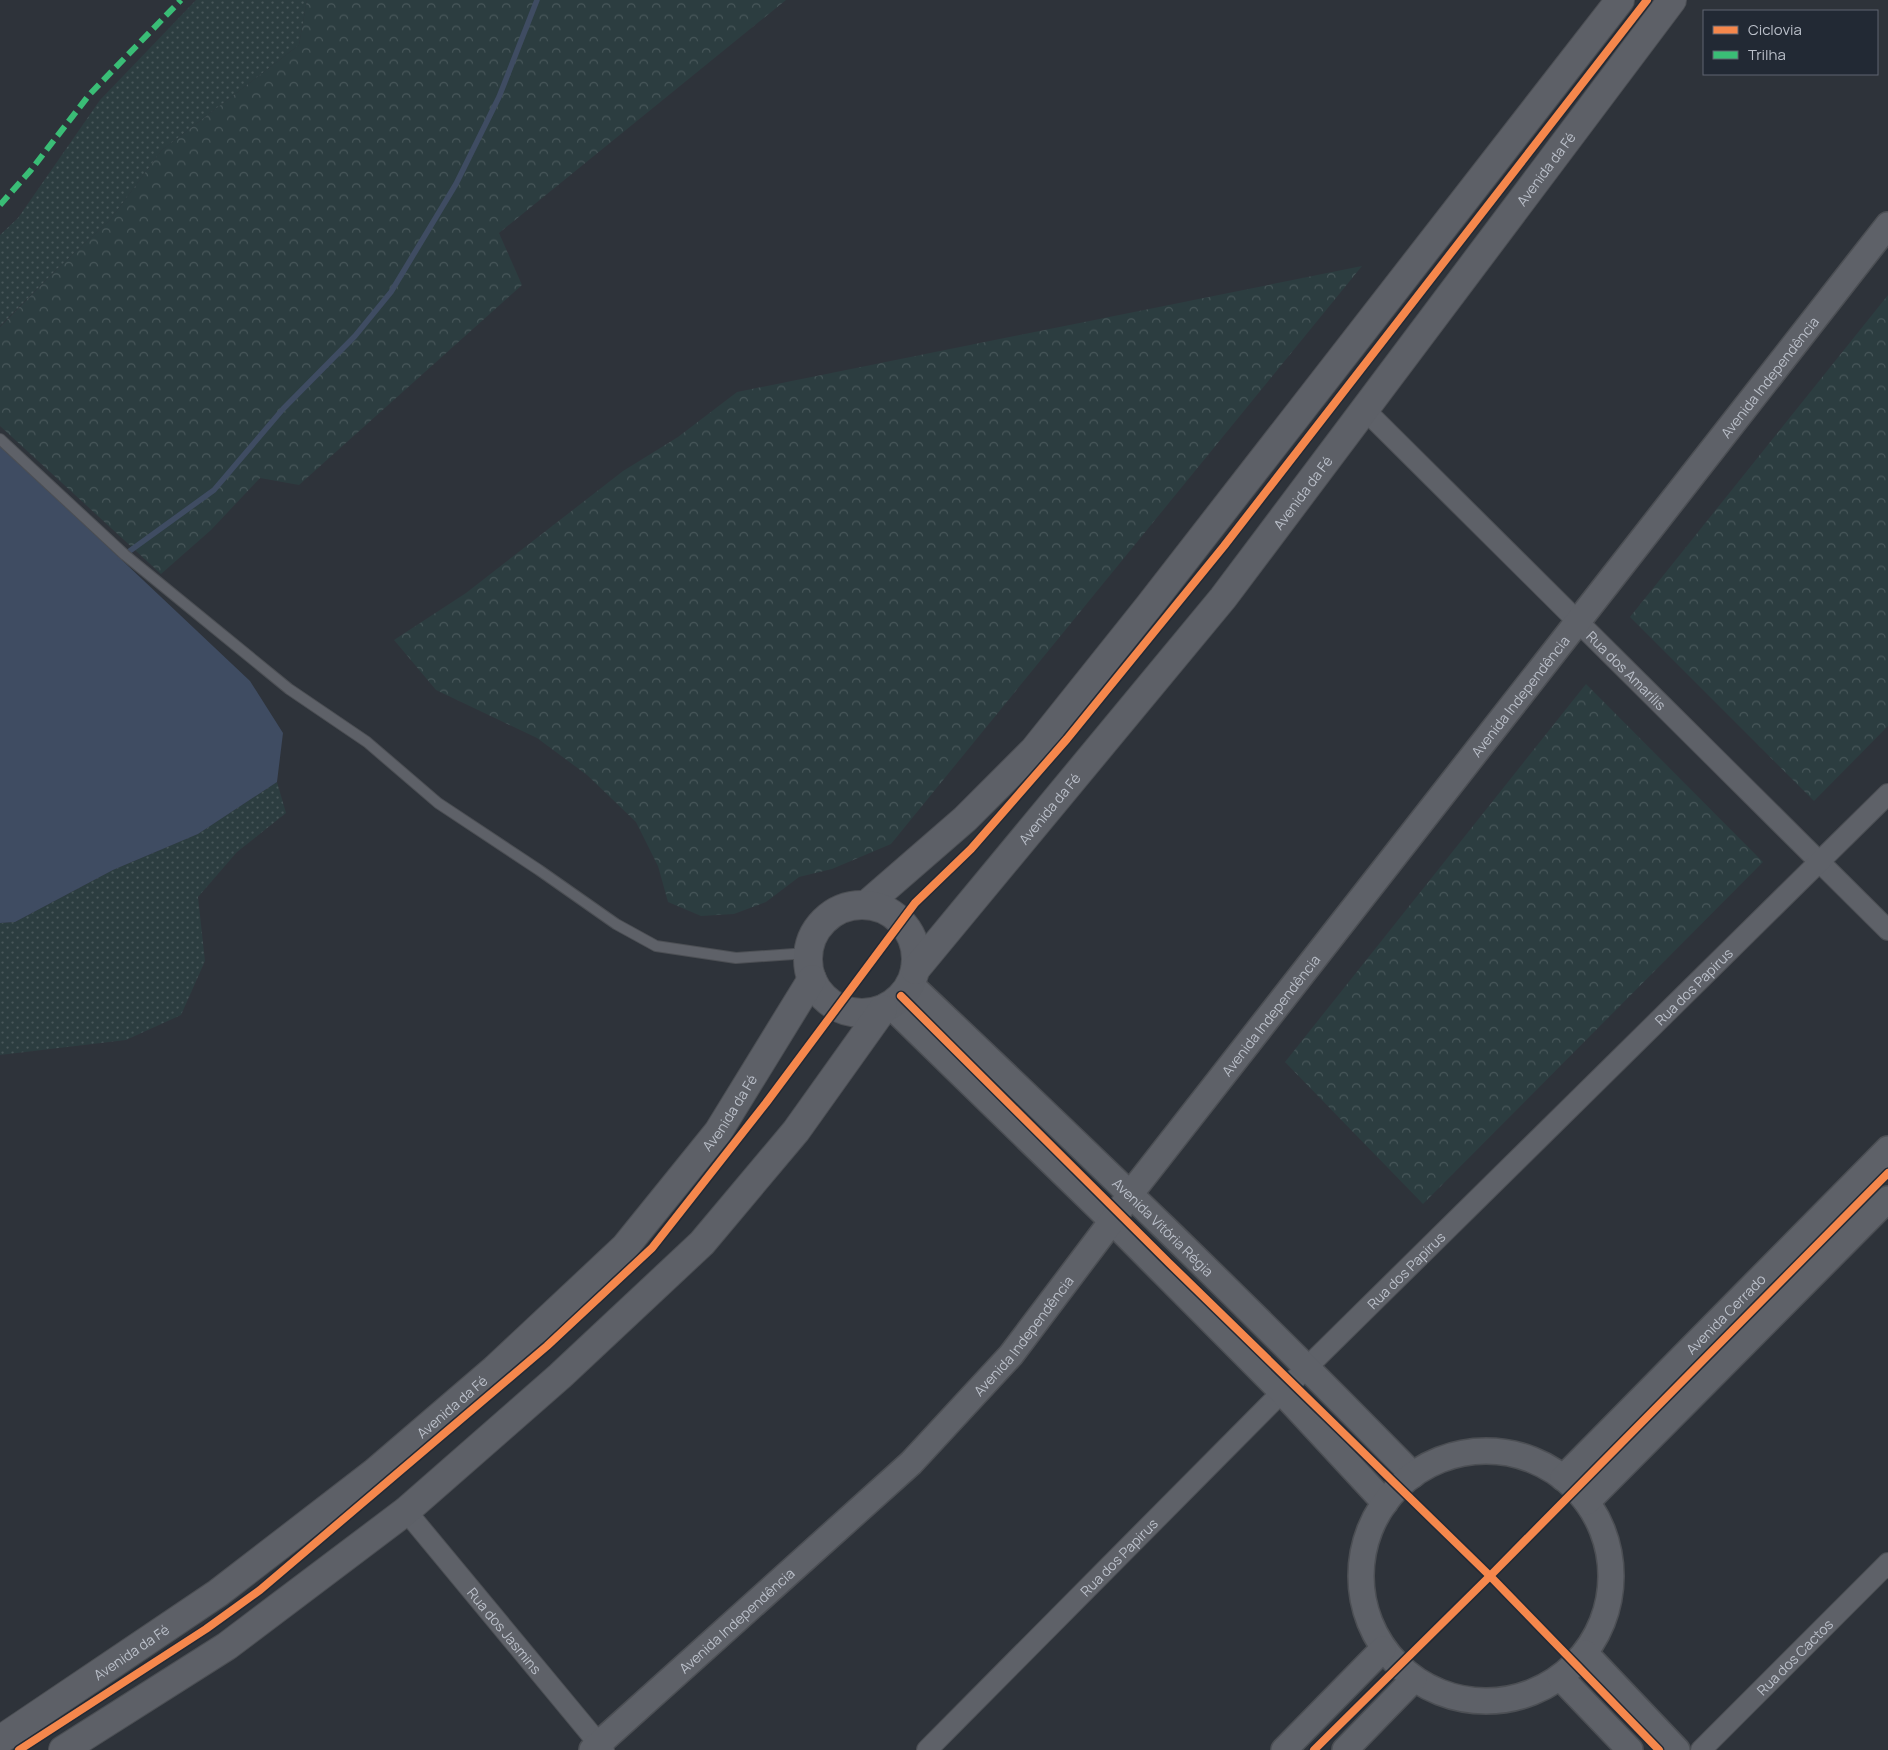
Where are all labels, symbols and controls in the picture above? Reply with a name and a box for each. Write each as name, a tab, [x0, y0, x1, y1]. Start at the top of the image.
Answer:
legend	[1703, 10, 1878, 75]
text: Ciclovia	[1748, 19, 1802, 40]
text: Trilha	[1748, 44, 1786, 65]
street label: Avenida da Fé	[1512, 128, 1579, 209]
street label: Avenida Independência	[1716, 312, 1823, 441]
street label: Avenida da Fé	[1268, 452, 1336, 533]
street label: Rua dos Amarílis	[1583, 626, 1671, 714]
street label: Avenida Independência	[1466, 631, 1573, 761]
street label: Avenida da Fé	[1014, 768, 1084, 848]
street label: Rua dos Papirus	[1650, 943, 1737, 1029]
street label: Avenida Independência	[1217, 950, 1324, 1080]
street label: Avenida da Fé	[697, 1071, 761, 1154]
street label: Avenida Vitória Régia	[1109, 1173, 1218, 1280]
street label: Rua dos Papirus	[1363, 1227, 1449, 1313]
street label: Avenida Cerrado	[1681, 1269, 1769, 1358]
street label: Avenida Independência	[969, 1272, 1077, 1400]
street label: Avenida da Fé	[412, 1371, 491, 1442]
street label: Rua dos Papirus	[1076, 1514, 1161, 1600]
street label: Avenida Independência	[674, 1563, 798, 1677]
street label: Rua dos Jasmins	[463, 1583, 546, 1678]
street label: Rua dos Cactos	[1752, 1614, 1837, 1699]
street label: Avenida da Fé	[89, 1619, 173, 1684]

